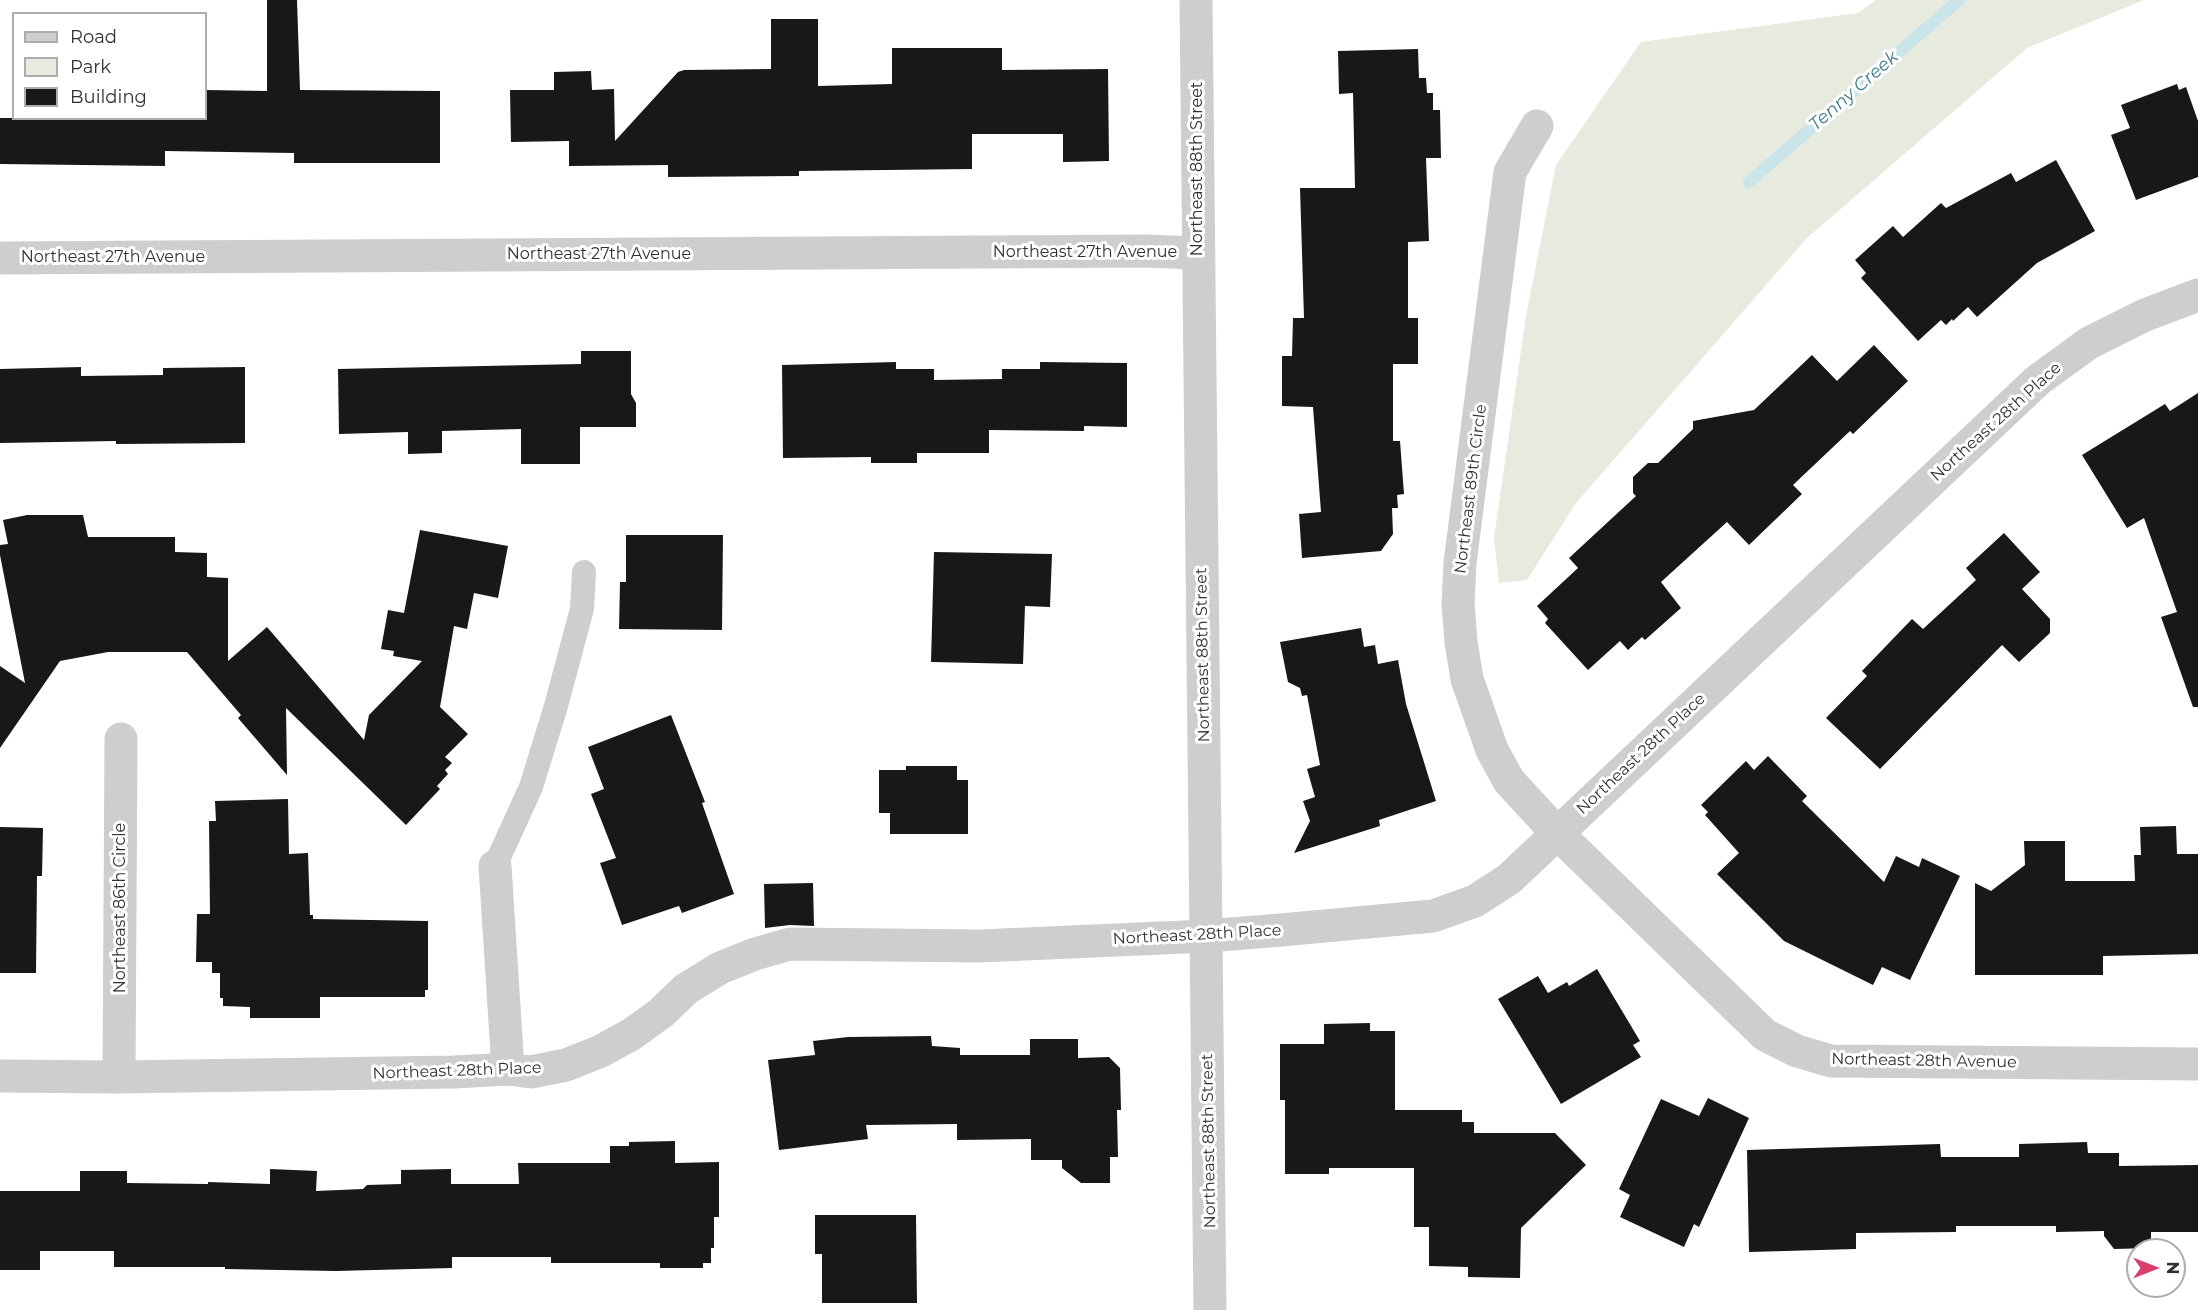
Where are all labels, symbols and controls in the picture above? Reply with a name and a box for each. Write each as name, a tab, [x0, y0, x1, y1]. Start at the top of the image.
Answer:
legend	[12, 12, 207, 120]
text: Road	[70, 26, 117, 48]
water label: Tenny Creek	[1805, 46, 1903, 136]
text: Park	[70, 56, 111, 78]
street label: Northeast 88th Street	[1187, 82, 1207, 256]
text: Building	[70, 86, 147, 108]
street label: Northeast 27th Avenue	[993, 242, 1177, 262]
street label: Northeast 27th Avenue	[507, 244, 691, 264]
street label: Northeast 27th Avenue	[21, 247, 205, 267]
street label: Northeast 28th Place	[1927, 358, 2065, 486]
street label: Northeast 89th Circle	[1451, 403, 1491, 575]
street label: Northeast 88th Street	[1192, 568, 1214, 742]
street label: Northeast 28th Place	[1573, 689, 1709, 819]
street label: Northeast 86th Circle	[110, 823, 130, 993]
street label: Northeast 28th Place	[1112, 921, 1282, 949]
street label: Northeast 28th Avenue	[1831, 1050, 2017, 1072]
street label: Northeast 88th Street	[1198, 1054, 1220, 1228]
street label: Northeast 28th Place	[372, 1058, 542, 1084]
north arrow	[2126, 1238, 2186, 1298]
text: N	[2163, 1262, 2182, 1274]

